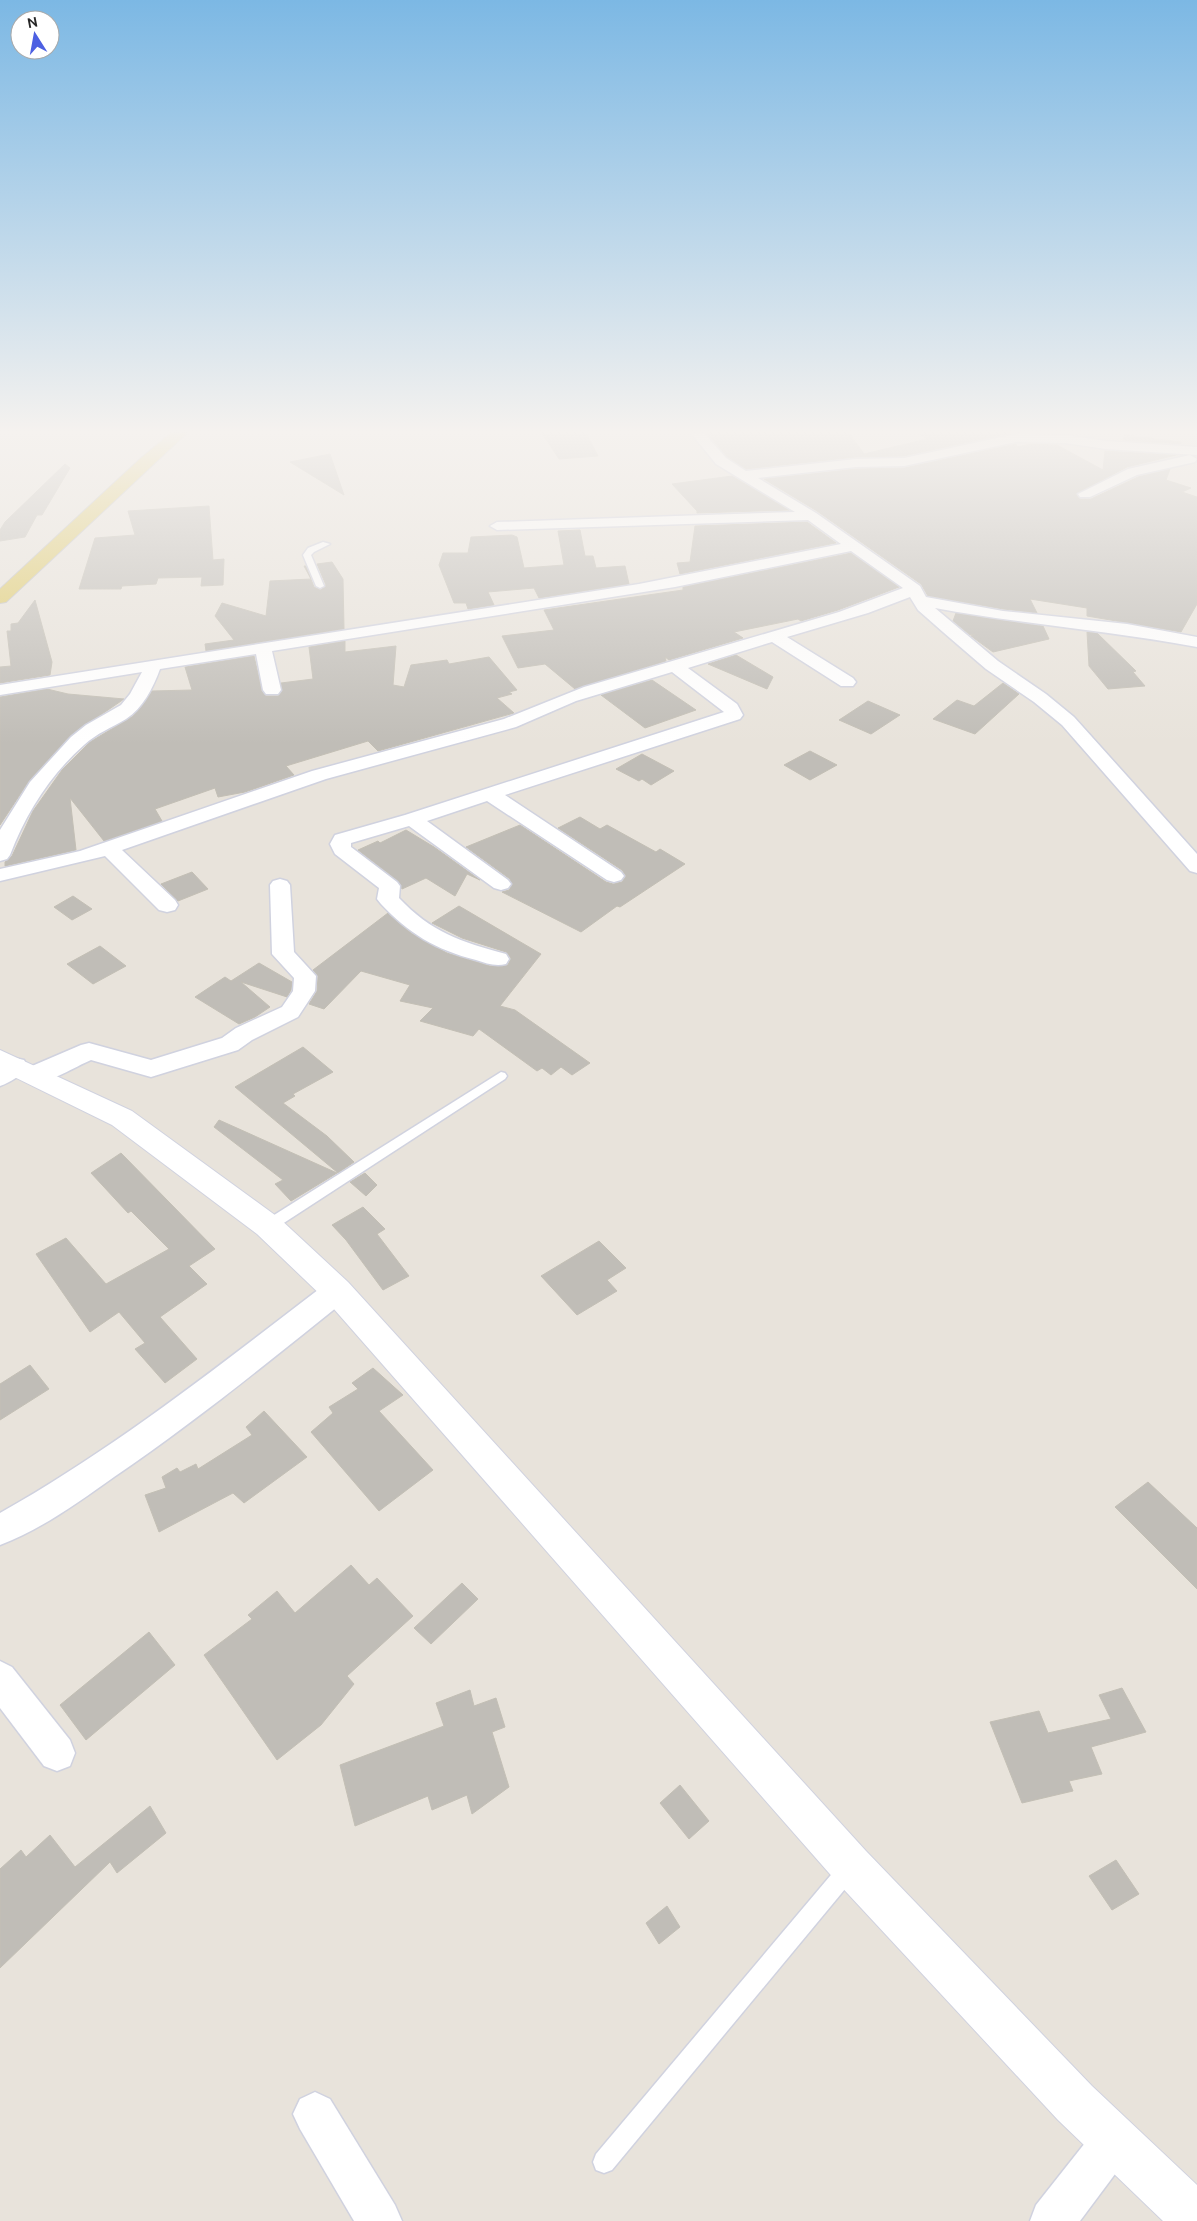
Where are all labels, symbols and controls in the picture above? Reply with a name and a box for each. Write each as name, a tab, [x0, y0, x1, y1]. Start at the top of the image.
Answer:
north arrow	[10, 10, 60, 60]
text: N	[26, 13, 39, 31]

